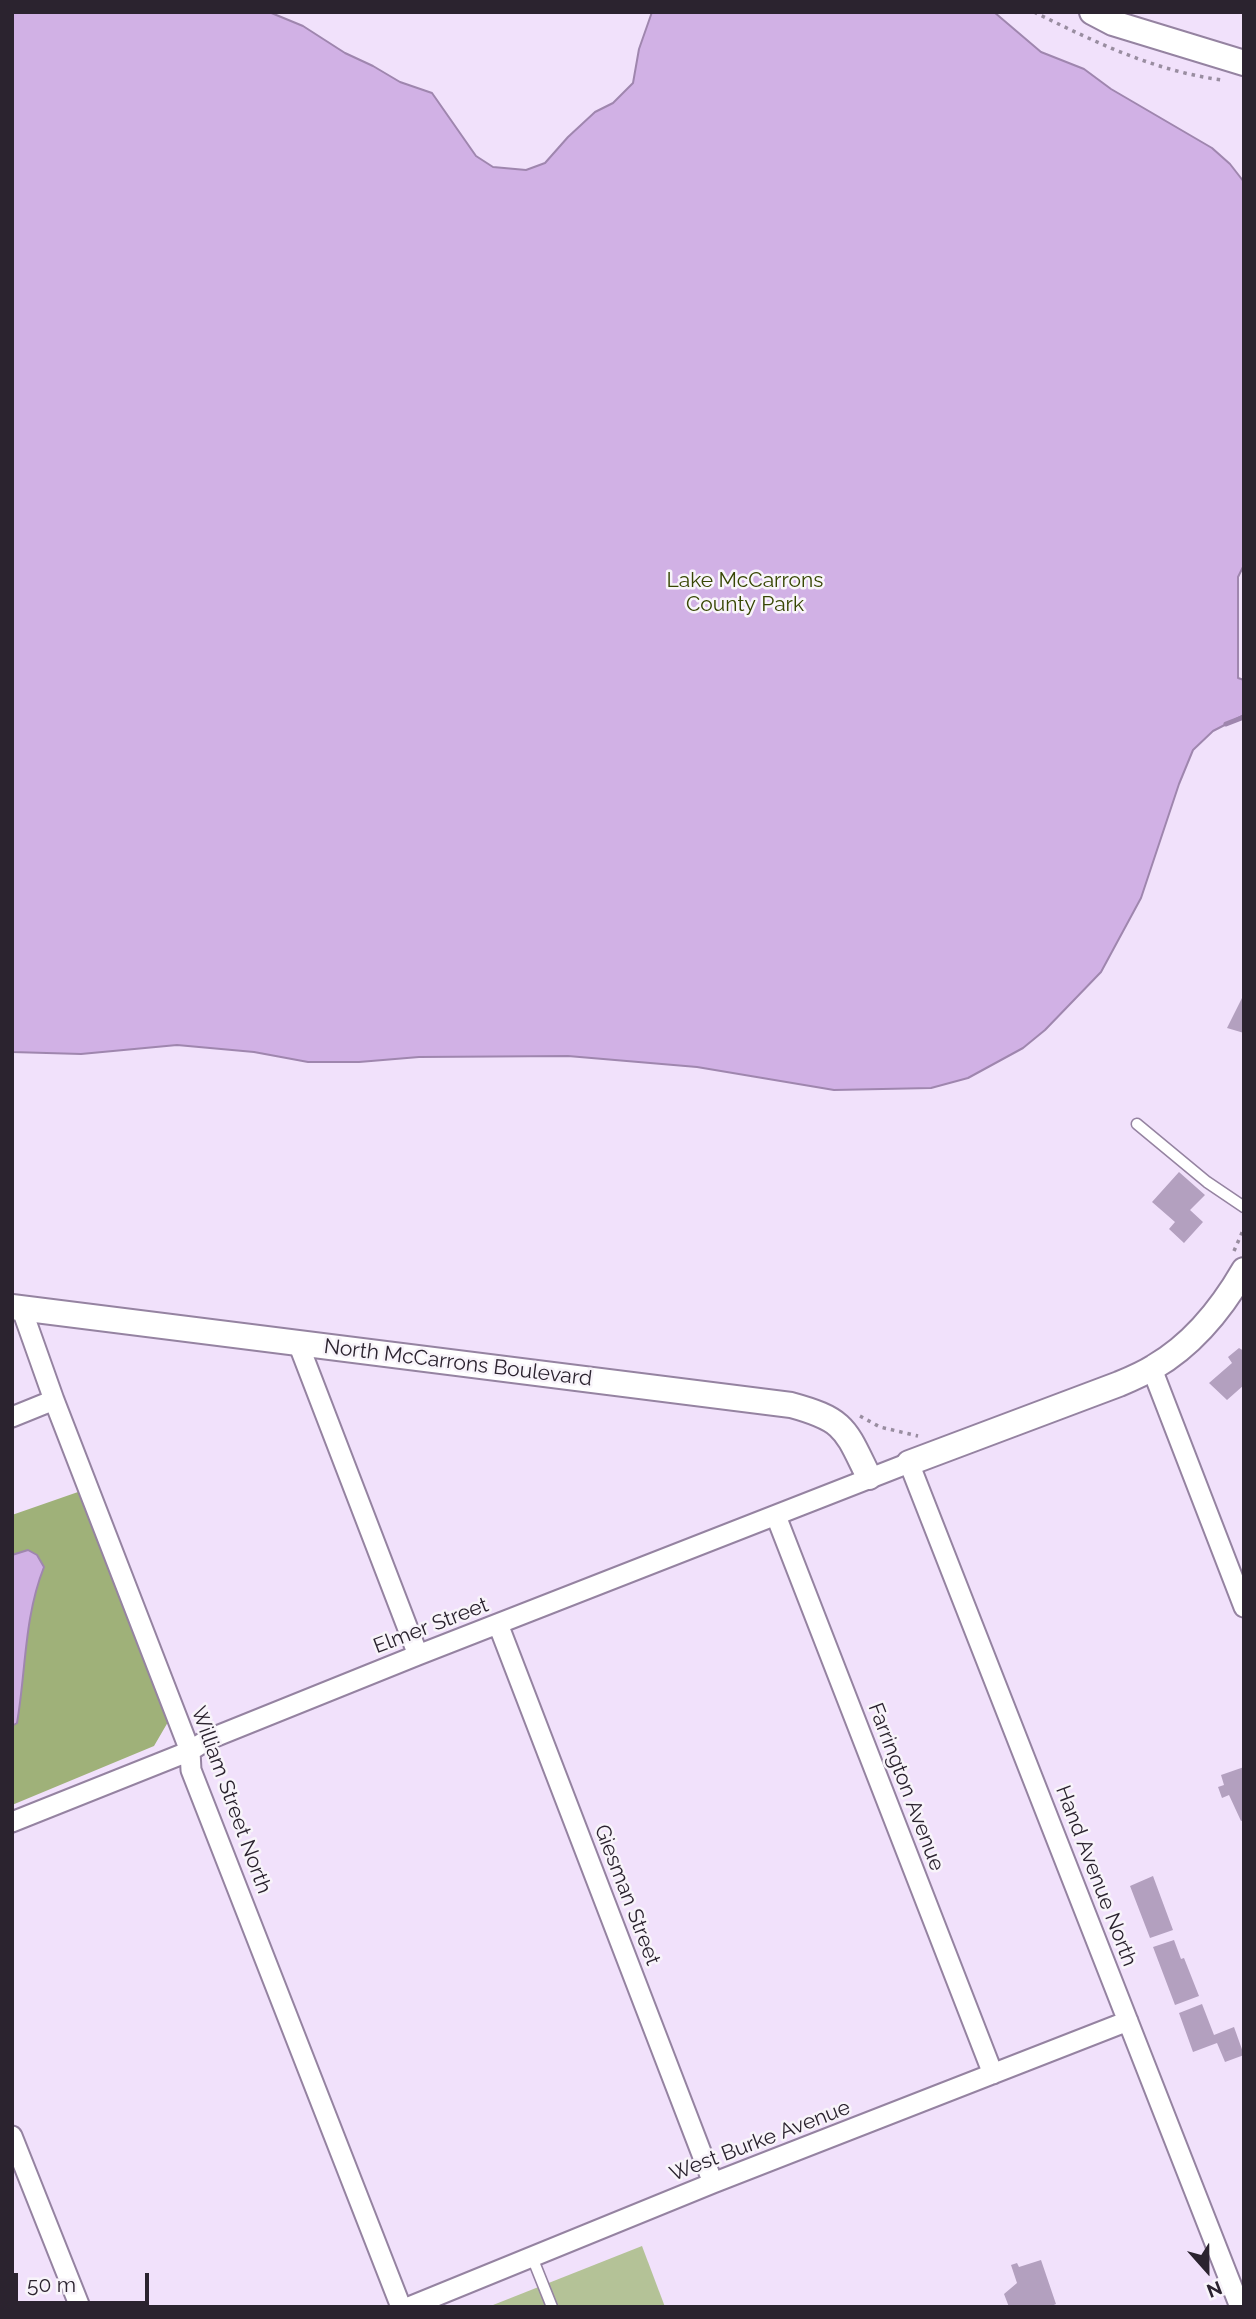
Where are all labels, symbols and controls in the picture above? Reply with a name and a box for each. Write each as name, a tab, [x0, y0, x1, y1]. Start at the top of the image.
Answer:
park label: Lake McCarrons County Park	[667, 568, 823, 618]
street label: North McCarrons Boulevard	[323, 1334, 593, 1392]
street label: Elmer Street	[370, 1593, 492, 1659]
street label: Farrington Avenue	[862, 1700, 950, 1874]
street label: William Street North	[185, 1703, 277, 1897]
street label: Hand Avenue North	[1050, 1782, 1142, 1970]
street label: Giesman Street	[589, 1821, 665, 1969]
street label: West Burke Avenue	[666, 2095, 854, 2187]
north arrow	[1172, 2235, 1242, 2305]
scale bar	[18, 2260, 152, 2304]
text: 50 m	[27, 2272, 76, 2297]
text: N	[1204, 2277, 1225, 2302]

